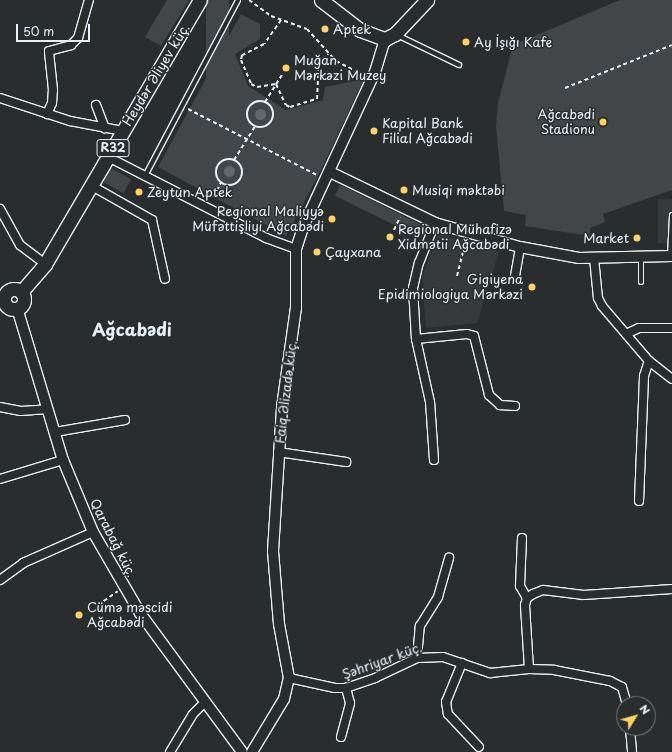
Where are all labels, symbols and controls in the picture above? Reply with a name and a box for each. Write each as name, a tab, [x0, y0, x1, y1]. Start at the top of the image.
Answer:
scale bar	[18, 16, 92, 42]
street label: Heydər Əliyev küç.	[119, 21, 193, 129]
place label: Aptek	[333, 21, 371, 37]
text: 50 m	[23, 22, 54, 40]
marker: Aptek	[320, 24, 330, 34]
place label: Ay İşığı Kafe	[474, 34, 553, 50]
marker: Ay İşığı Kafe	[461, 37, 471, 47]
place label: Muğan Mərkəzi Muzey	[294, 53, 387, 84]
marker: Muğan Mərkəzi Muzey	[281, 63, 291, 73]
place label: Ağcabədi Stadionu	[538, 107, 595, 138]
place label: Kapital Bank Filial Ağcabədi	[382, 116, 473, 147]
marker: Ağcabədi Stadionu	[598, 117, 608, 127]
marker: Kapital Bank Filial Ağcabədi	[369, 126, 379, 136]
road number: R32	[96, 138, 130, 158]
place label: Musiqi məktəbi	[412, 182, 506, 198]
place label: Zeytun Aptek	[147, 184, 232, 200]
marker: Musiqi məktəbi	[399, 185, 409, 195]
marker: Zeytun Aptek	[134, 187, 144, 197]
place label: Regional Maliyyə Müfəttişliyi Ağcabədi	[192, 204, 324, 235]
marker: Regional Maliyyə Müfəttişliyi Ağcabədi	[327, 214, 337, 224]
place label: Regional Mühafizə Xidmətii Ağcabədi	[398, 222, 512, 253]
place label: Market	[583, 230, 629, 246]
marker: Regional Mühafizə Xidmətii Ağcabədi	[385, 232, 395, 242]
marker: Market	[632, 233, 642, 243]
place label: Çayxana	[325, 244, 381, 260]
marker: Çayxana	[312, 247, 322, 257]
place label: Gigiyena Epidimiologiya Mərkəzi	[379, 272, 523, 303]
marker: Gigiyena Epidimiologiya Mərkəzi	[526, 281, 538, 293]
district label: Ağcabədi	[92, 320, 172, 340]
street label: Faiq Əlizadə küç.	[272, 339, 300, 445]
street label: Qarabağ küç.	[87, 496, 139, 580]
place label: Cümə məscidi Ağcabədi	[87, 600, 173, 631]
marker: Cümə məscidi Ağcabədi	[74, 610, 84, 620]
street label: Şəhriyar küç.	[340, 639, 424, 683]
north arrow	[616, 696, 656, 736]
text: N	[636, 700, 655, 718]

